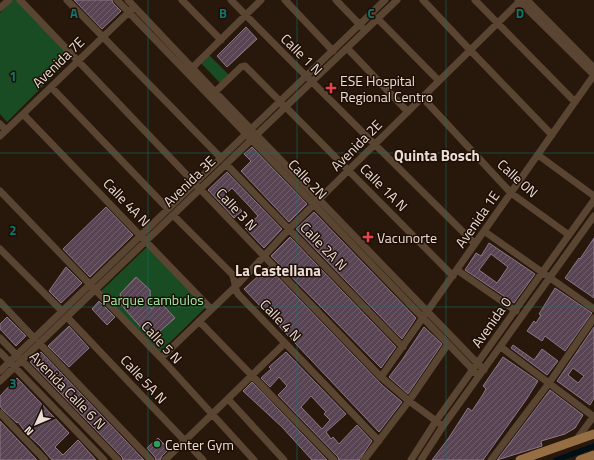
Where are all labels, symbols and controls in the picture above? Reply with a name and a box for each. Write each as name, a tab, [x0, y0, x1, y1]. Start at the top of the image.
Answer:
text: A	[70, 3, 78, 23]
text: B	[219, 3, 227, 23]
text: C	[367, 3, 375, 23]
text: D	[516, 3, 524, 23]
street label: Calle 1 N	[276, 28, 328, 80]
street label: Avenida 7E	[27, 32, 89, 92]
text: 1	[9, 66, 17, 86]
place label: ESE Hospital Regional Centro	[340, 70, 433, 107]
marker: ESE Hospital Regional Centro	[325, 82, 337, 94]
street label: Avenida 2E	[325, 114, 387, 176]
district label: Quinta Bosch	[394, 144, 480, 167]
street label: Avenida 3E	[158, 151, 220, 211]
street label: Calle 2N	[284, 154, 332, 204]
street label: Calle 0N	[493, 154, 543, 202]
street label: Calle 1A N	[355, 158, 413, 216]
street label: Calle 4A N	[99, 173, 155, 231]
street label: Calle 3 N	[212, 183, 262, 235]
street label: Avenida 1E	[450, 186, 505, 252]
street label: Calle 2A N	[296, 217, 352, 275]
text: 2	[9, 220, 17, 240]
place label: Vacunorte	[377, 227, 437, 248]
marker: Vacunorte	[362, 231, 374, 243]
district label: La Castellana	[235, 259, 321, 282]
park label: Parque cambulos	[102, 289, 204, 310]
street label: Avenida 0	[466, 292, 516, 352]
street label: Calle 4 N	[256, 294, 306, 346]
street label: Calle 5 N	[137, 316, 187, 368]
street label: Avenida Calle 6 N	[27, 348, 109, 432]
street label: Calle 5A N	[116, 350, 172, 408]
text: 3	[9, 373, 17, 393]
north arrow	[16, 404, 56, 444]
place label: Center Gym	[165, 434, 234, 455]
marker: Center Gym	[152, 439, 162, 449]

